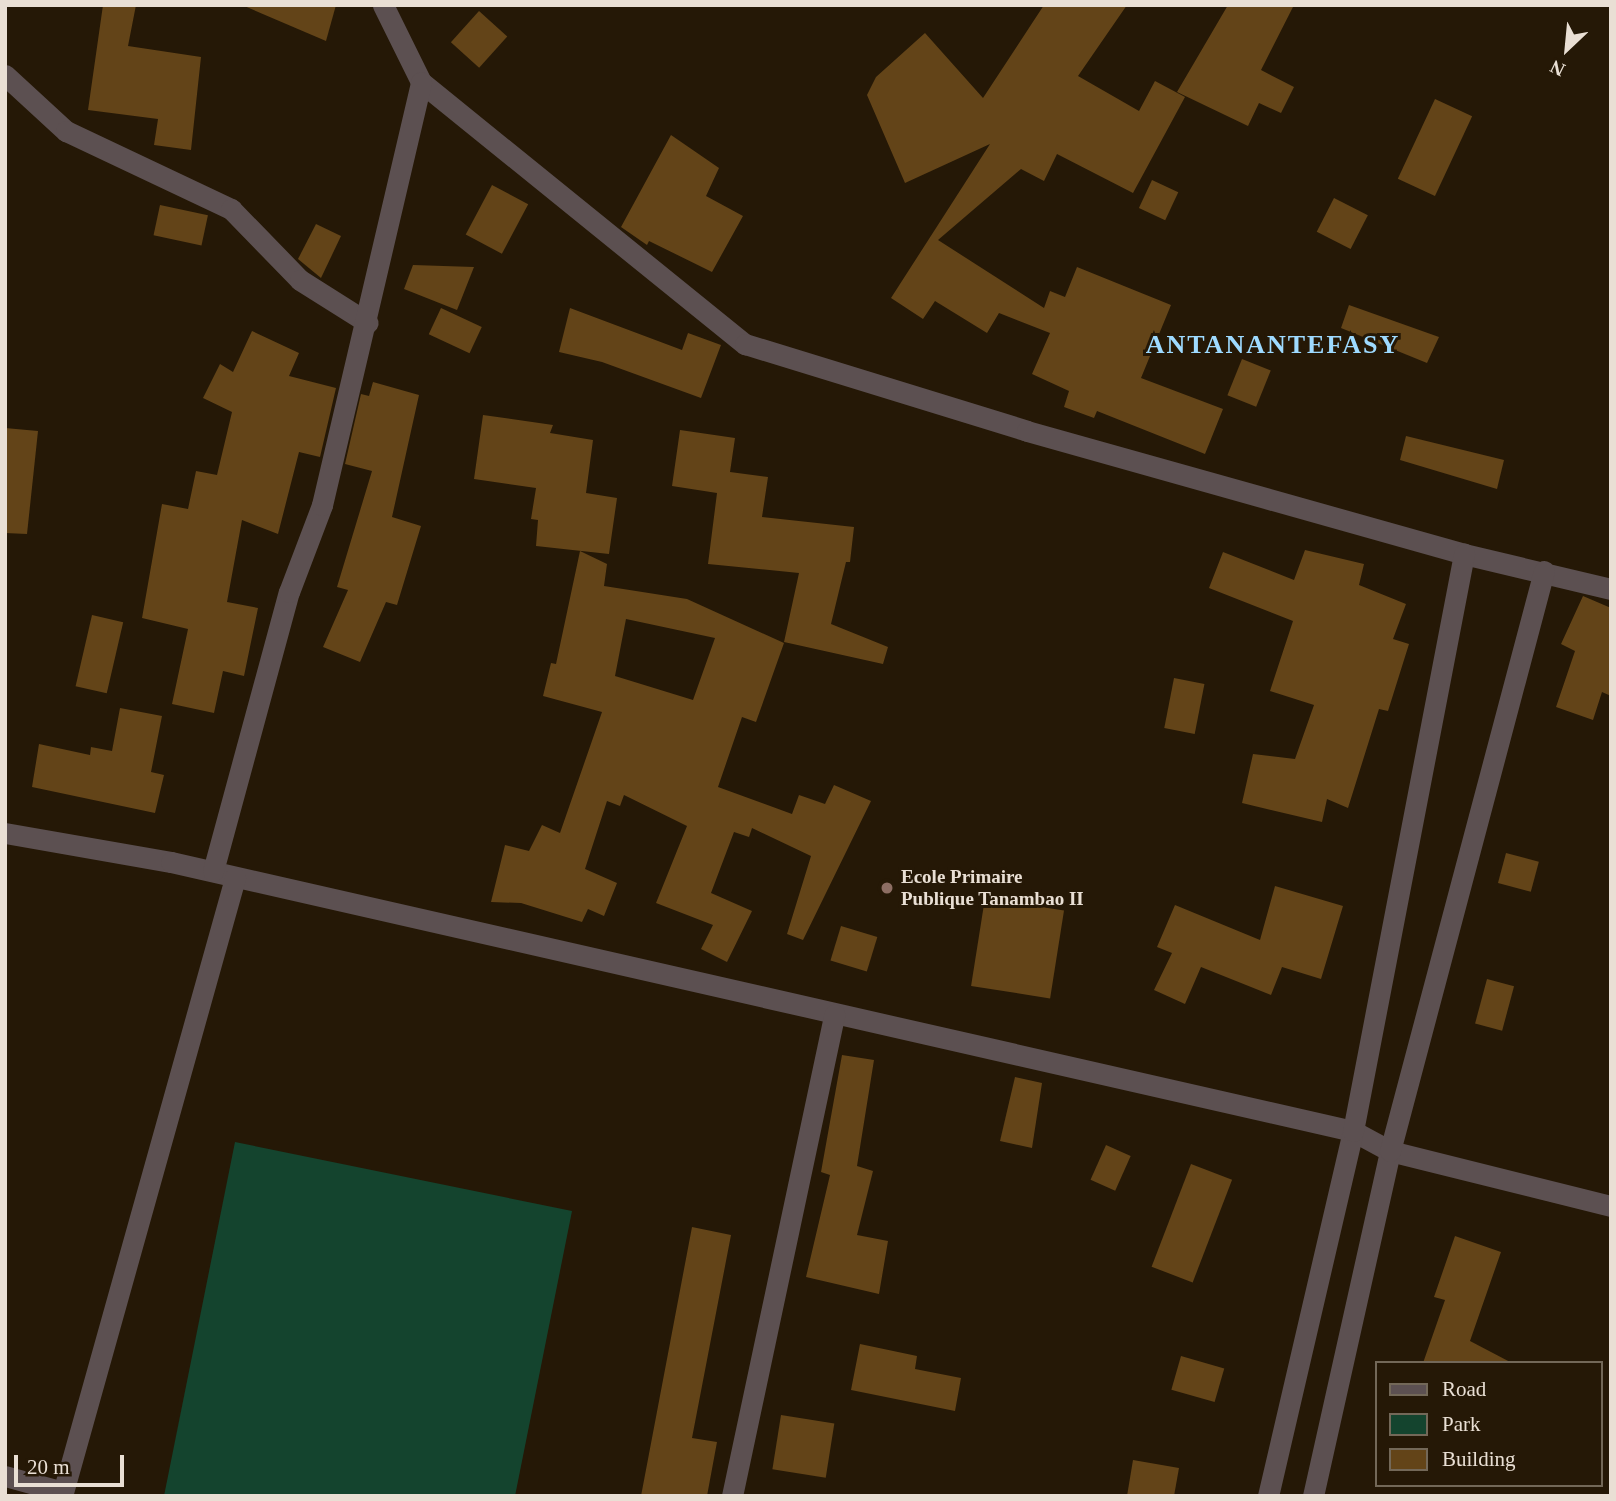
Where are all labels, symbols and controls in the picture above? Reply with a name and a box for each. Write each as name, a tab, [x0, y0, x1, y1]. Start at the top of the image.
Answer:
north arrow	[1532, 14, 1602, 84]
text: N	[1547, 56, 1568, 81]
district label: ANTANANTEFASY	[1147, 329, 1399, 361]
place label: Ecole Primaire Publique Tanambao II	[901, 866, 1084, 910]
marker: Ecole Primaire Publique Tanambao II	[879, 880, 895, 896]
legend	[1374, 1361, 1602, 1487]
text: Road	[1442, 1377, 1486, 1401]
text: Park	[1442, 1412, 1481, 1436]
scale bar	[18, 1442, 128, 1486]
text: Building	[1442, 1447, 1516, 1471]
text: 20 m	[27, 1455, 70, 1479]

